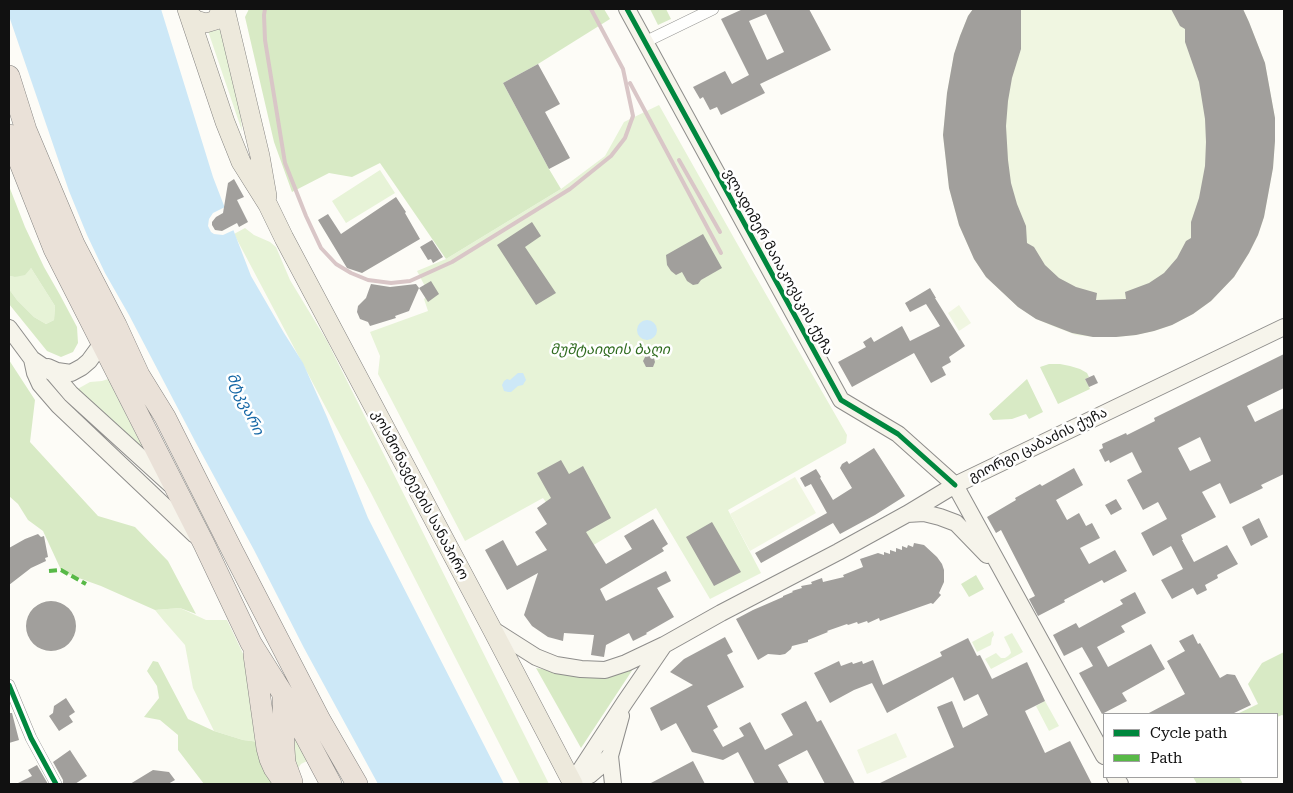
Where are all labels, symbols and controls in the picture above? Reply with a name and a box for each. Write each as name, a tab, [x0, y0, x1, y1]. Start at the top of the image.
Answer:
street label: ვლადიმერ მაიაკოვსკის ქუჩა	[720, 166, 836, 358]
park label: მუშტაიდის ბაღი	[550, 342, 670, 358]
water label: მტკვარი	[223, 370, 267, 438]
street label: გიორგი ცაბაძის ქუჩა	[966, 404, 1110, 486]
street label: კოსმონავტების სანაპირო	[368, 407, 472, 583]
legend	[1103, 713, 1278, 778]
text: Cycle path	[1150, 724, 1227, 742]
text: Path	[1150, 749, 1183, 767]

